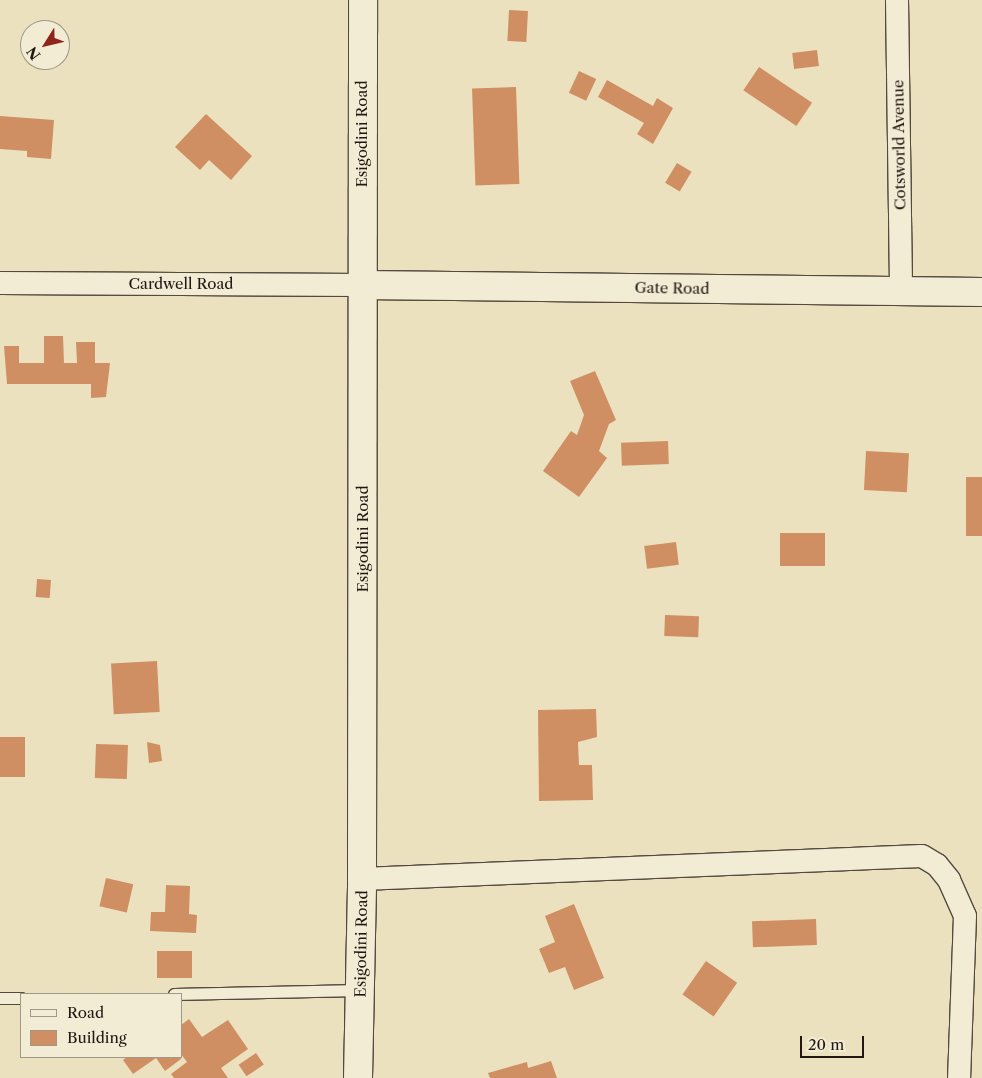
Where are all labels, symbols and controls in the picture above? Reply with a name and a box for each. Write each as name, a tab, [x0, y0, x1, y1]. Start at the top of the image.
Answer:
north arrow	[20, 20, 70, 70]
text: N	[23, 43, 45, 63]
street label: Cotsworld Avenue	[889, 79, 909, 211]
street label: Esigodini Road	[353, 80, 371, 188]
street label: Cardwell Road	[129, 275, 233, 293]
street label: Gate Road	[634, 278, 710, 298]
street label: Esigodini Road	[354, 485, 372, 593]
street label: Esigodini Road	[351, 890, 371, 998]
legend	[20, 993, 182, 1058]
text: Road	[67, 1003, 104, 1022]
scale bar	[802, 1026, 866, 1058]
text: Building	[67, 1028, 127, 1047]
text: 20 m	[808, 1035, 844, 1054]

